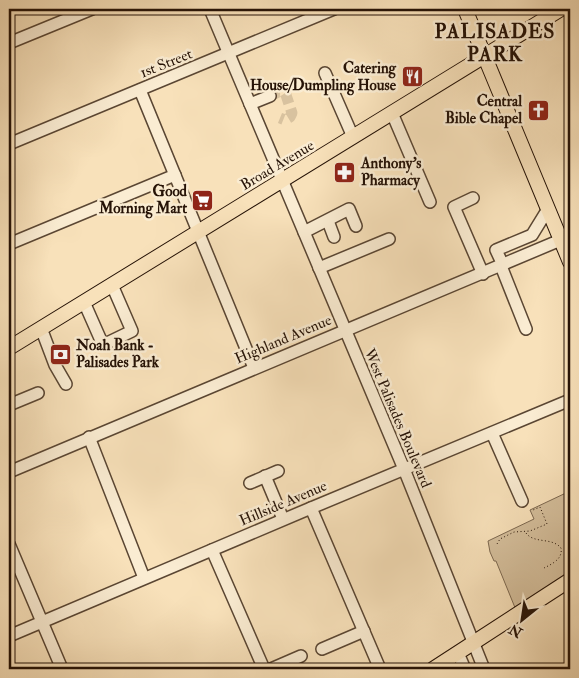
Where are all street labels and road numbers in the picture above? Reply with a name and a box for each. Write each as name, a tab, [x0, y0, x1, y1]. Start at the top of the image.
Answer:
street label: 1st Street	[137, 44, 195, 83]
street label: Broad Avenue	[237, 136, 318, 195]
street label: Highland Avenue	[232, 311, 334, 368]
street label: West Palisades Boulevard	[359, 345, 436, 491]
street label: Hillside Avenue	[237, 476, 330, 530]

